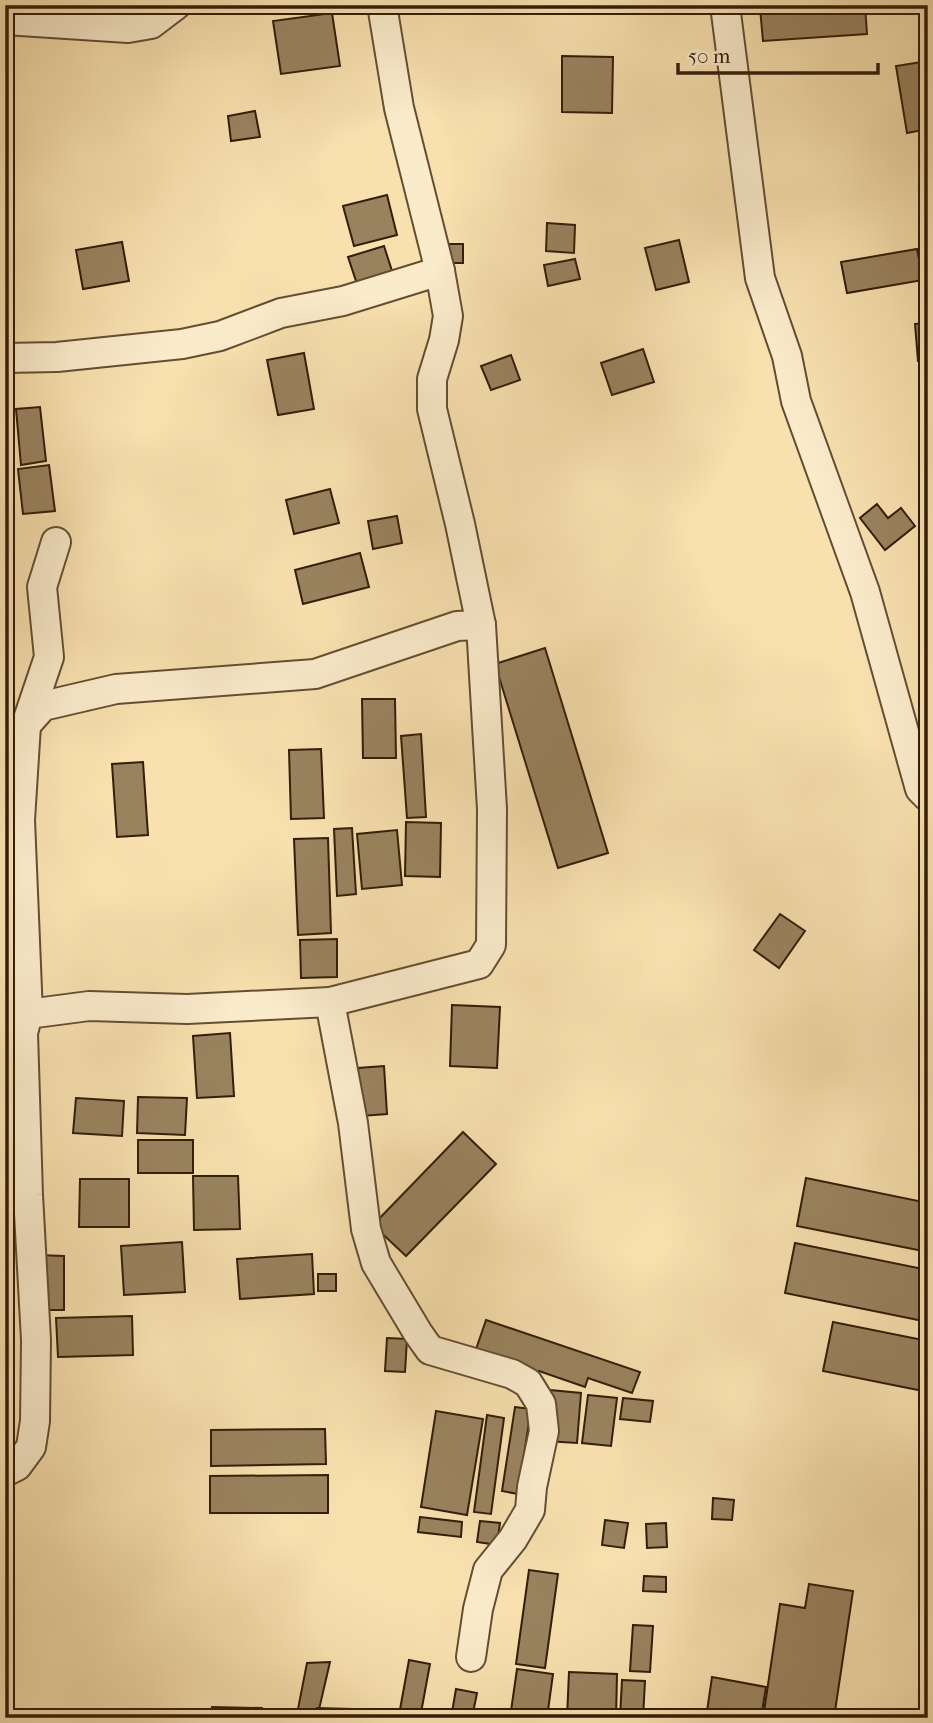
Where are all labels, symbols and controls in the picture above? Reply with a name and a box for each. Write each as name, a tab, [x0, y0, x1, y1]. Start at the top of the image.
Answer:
scale bar	[678, 32, 877, 76]
text: 50 m	[688, 44, 731, 68]

